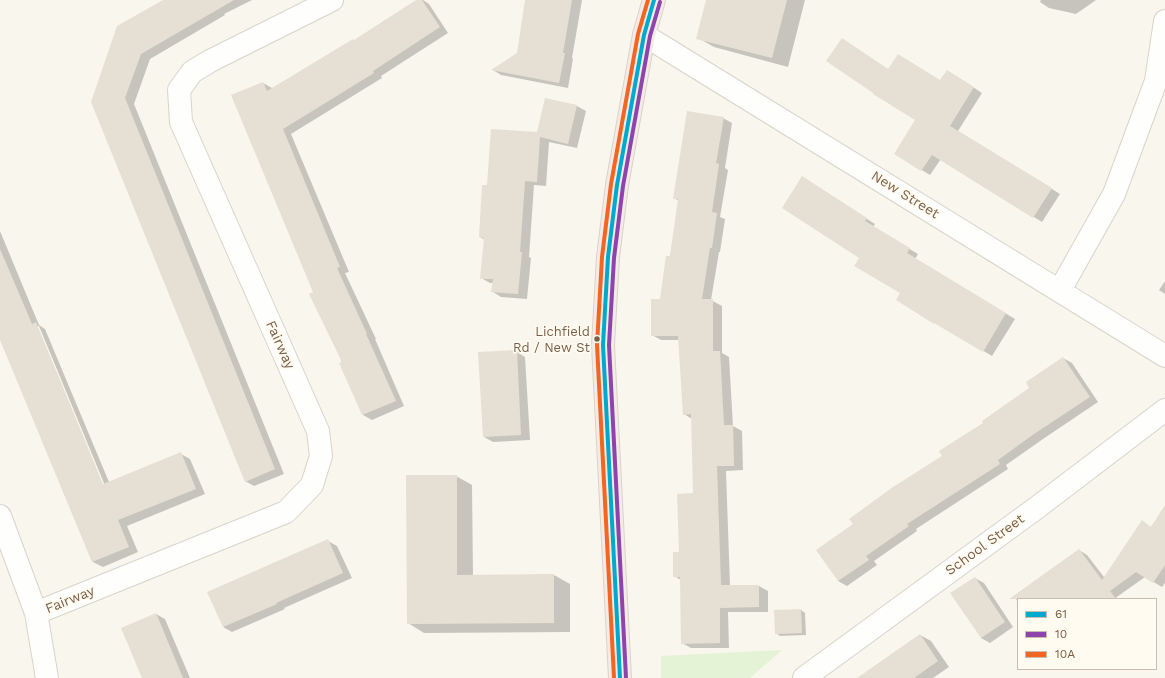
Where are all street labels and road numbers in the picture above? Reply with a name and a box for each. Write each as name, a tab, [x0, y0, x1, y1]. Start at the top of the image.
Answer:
street label: New Street	[868, 168, 942, 222]
street label: Fairway	[262, 318, 298, 372]
street label: School Street	[942, 511, 1028, 579]
street label: Fairway	[43, 583, 97, 617]

